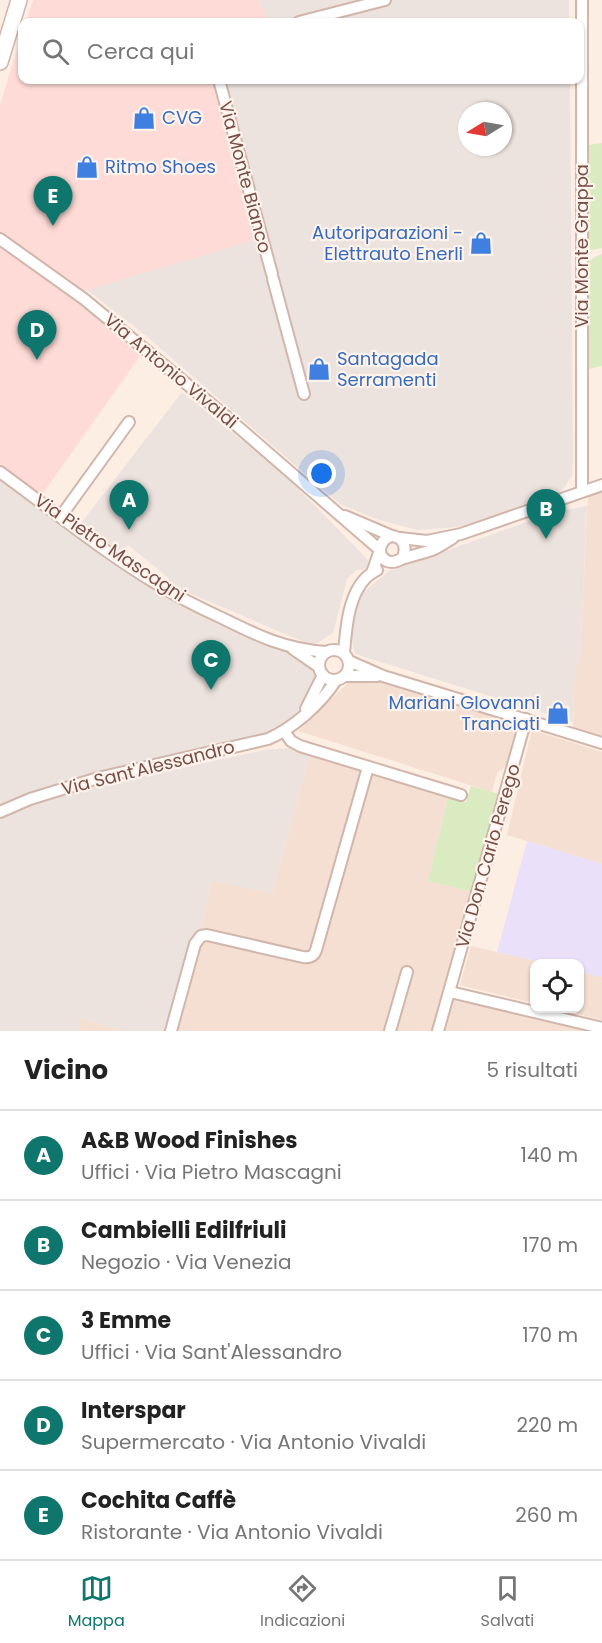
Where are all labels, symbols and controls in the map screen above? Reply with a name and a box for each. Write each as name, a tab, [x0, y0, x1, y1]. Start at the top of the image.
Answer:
search box	[18, 18, 584, 84]
icon: search	[39, 35, 72, 68]
text: Cerca qui	[87, 36, 194, 67]
street label: Via Monte Bianco	[213, 98, 278, 256]
north arrow	[458, 102, 512, 156]
shop icon: CVG	[131, 105, 157, 131]
place label: CVG	[162, 105, 202, 130]
shop icon: Ritmo Shoes	[74, 154, 100, 180]
place label: Ritmo Shoes	[105, 154, 216, 179]
street label: Via Monte Grappa	[569, 164, 594, 328]
pin: E	[34, 176, 72, 226]
place label: Autoriparazioni - Elettrauto Enerli	[312, 220, 463, 266]
shop icon: Autoriparazioni - Elettrauto Enerli	[468, 230, 494, 256]
street label: Via Antonio Vivaldi	[99, 307, 243, 434]
pin: D	[18, 310, 57, 360]
place label: Santagada Serramenti	[337, 346, 439, 392]
shop icon: Santagada Serramenti	[306, 356, 332, 382]
your location	[307, 459, 336, 488]
pin: A	[110, 480, 148, 530]
street label: Via Pietro Mascagni	[30, 488, 191, 608]
pin: B	[526, 490, 566, 539]
pin: C	[192, 640, 230, 690]
place label: Mariani GIovanni Tranciati	[389, 690, 540, 736]
shop icon: Mariani GIovanni Tranciati	[545, 700, 571, 726]
street label: Via Sant'Alessandro	[59, 734, 237, 801]
street label: Via Don Carlo Perego	[449, 761, 526, 951]
map controls	[530, 959, 584, 1013]
button: locate	[530, 959, 584, 1013]
text: Vicino	[24, 1052, 108, 1088]
text: 5 risultati	[487, 1056, 578, 1084]
text: A&B Wood Finishes	[81, 1125, 297, 1156]
text: A	[36, 1141, 51, 1169]
text: 140 m	[521, 1141, 578, 1169]
text: Uffici · Via Pietro Mascagni	[81, 1158, 342, 1186]
text: Cambielli Edilfriuli	[81, 1215, 287, 1246]
text: B	[37, 1231, 50, 1259]
text: 170 m	[522, 1231, 578, 1259]
text: Negozio · Via Venezia	[81, 1248, 291, 1276]
text: 3 Emme	[81, 1305, 171, 1336]
text: C	[36, 1321, 51, 1349]
text: 170 m	[522, 1321, 578, 1349]
text: Uffici · Via Sant'Alessandro	[81, 1338, 342, 1366]
text: Interspar	[81, 1395, 186, 1426]
text: D	[36, 1411, 51, 1439]
text: 220 m	[517, 1411, 578, 1439]
text: Supermercato · Via Antonio Vivaldi	[81, 1428, 426, 1456]
text: Cochita Caffè	[81, 1485, 236, 1516]
text: E	[38, 1501, 49, 1529]
text: 260 m	[515, 1501, 578, 1529]
text: Ristorante · Via Antonio Vivaldi	[81, 1518, 383, 1546]
tab: Mappa	[68, 1572, 125, 1633]
tab: Indicazioni	[260, 1572, 345, 1633]
tab: Salvati	[481, 1572, 534, 1633]

